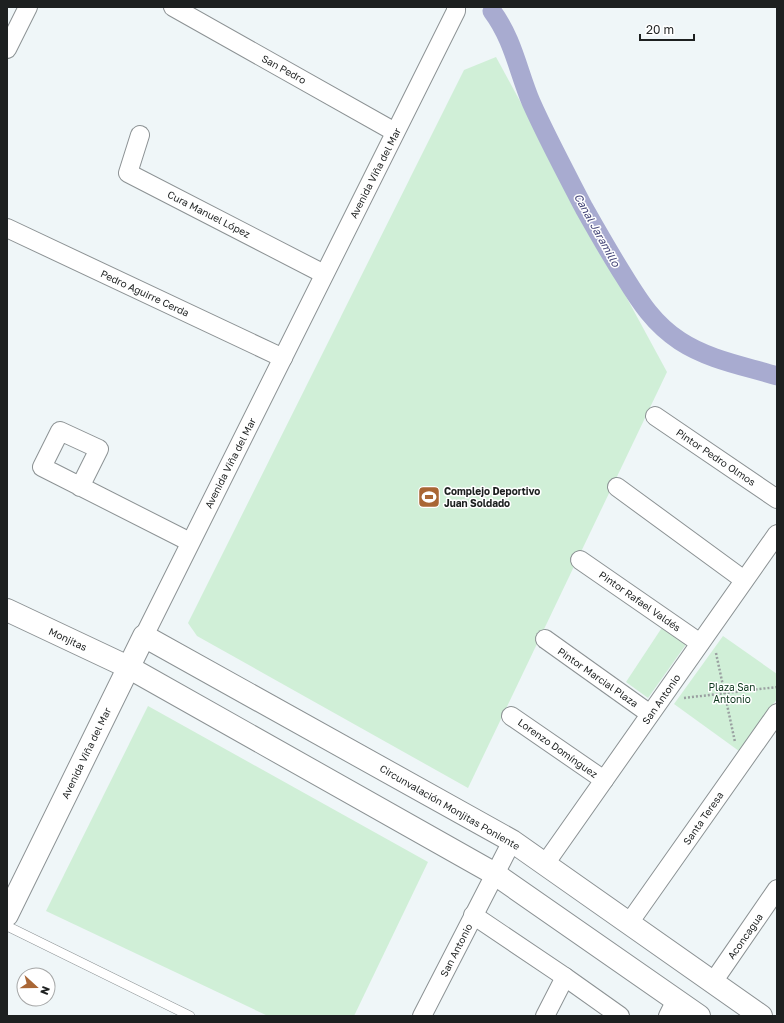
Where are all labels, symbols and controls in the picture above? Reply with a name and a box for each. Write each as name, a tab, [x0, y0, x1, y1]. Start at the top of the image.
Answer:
scale bar	[640, 16, 694, 42]
text: 20 m	[646, 22, 674, 37]
street label: San Pedro	[260, 52, 308, 86]
street label: Avenida Viña del Mar	[347, 126, 403, 220]
street label: Cura Manuel López	[166, 188, 252, 240]
water label: Canal Jaramillo	[572, 191, 624, 270]
street label: Pedro Aguirre Cerda	[99, 267, 191, 319]
street label: Avenida Viña del Mar	[202, 416, 258, 510]
street label: Pintor Pedro Olmos	[674, 426, 758, 488]
sports icon: Complejo Deportivo Juan Soldado	[416, 484, 442, 510]
place label: Complejo Deportivo Juan Soldado	[444, 485, 540, 509]
street label: Pintor Rafael Valdés	[597, 568, 683, 634]
street label: Monjitas	[47, 625, 89, 653]
street label: Pintor Marcial Plaza	[555, 645, 641, 709]
street label: San Antonio	[639, 672, 683, 726]
park label: Plaza San Antonio	[709, 681, 755, 705]
street label: Avenida Viña del Mar	[59, 705, 113, 801]
street label: Lorenzo Domínguez	[516, 716, 600, 780]
street label: Circunvalación Monjitas Poniente	[378, 762, 522, 852]
street label: Santa Teresa	[680, 789, 726, 847]
street label: Aconcagua	[725, 911, 765, 961]
street label: San Antonio	[437, 921, 475, 979]
north arrow	[16, 967, 56, 1007]
text: N	[38, 985, 53, 997]

